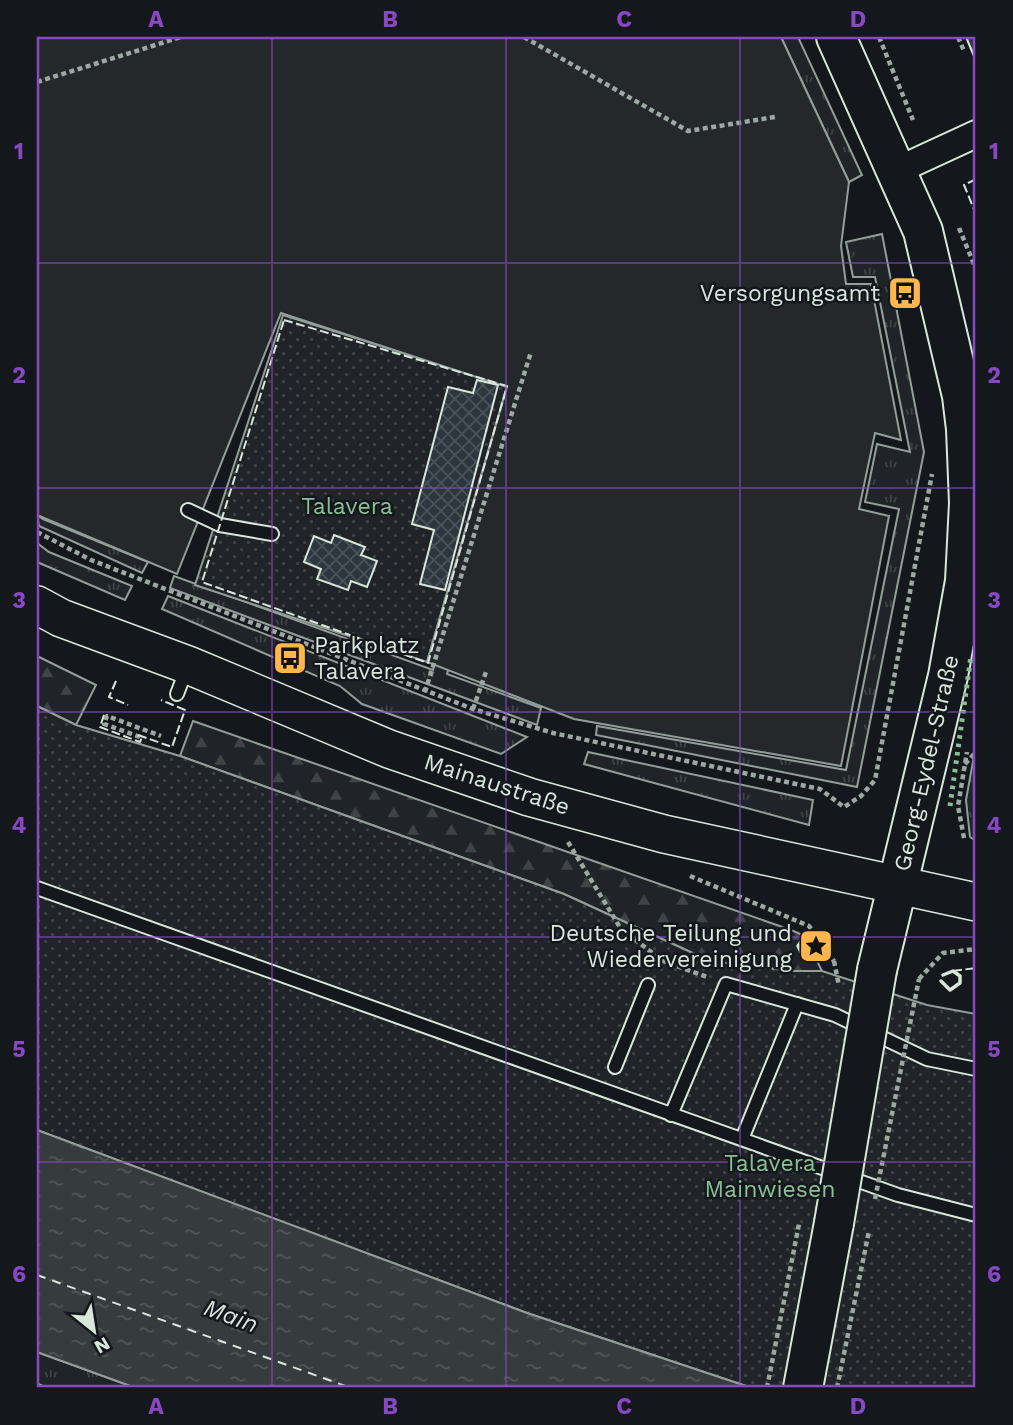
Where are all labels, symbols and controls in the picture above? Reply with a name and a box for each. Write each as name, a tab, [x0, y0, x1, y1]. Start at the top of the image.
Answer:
text: A	[148, 6, 164, 33]
text: B	[382, 6, 398, 33]
text: C	[616, 6, 632, 33]
text: D	[850, 6, 866, 33]
text: 1	[14, 138, 24, 165]
text: 1	[989, 138, 999, 165]
bus stop icon: Versorgungsamt	[886, 274, 924, 312]
place label: Versorgungsamt	[700, 280, 880, 307]
text: 2	[12, 362, 26, 389]
text: 2	[987, 362, 1001, 389]
park label: Talavera	[301, 493, 393, 520]
text: 3	[12, 587, 26, 614]
text: 3	[987, 587, 1001, 614]
place label: Parkplatz Talavera	[314, 632, 419, 685]
bus stop icon: Parkplatz Talavera	[271, 639, 309, 677]
street label: Georg-Eydel-Straße	[888, 652, 965, 874]
street label: Mainaustraße	[421, 748, 573, 821]
text: 4	[12, 812, 27, 839]
text: 4	[987, 812, 1002, 839]
place label: Deutsche Teilung und Wiedervereinigung	[549, 920, 793, 973]
place icon: Deutsche Teilung und Wiedervereinigung	[797, 927, 835, 965]
text: 5	[12, 1036, 26, 1063]
text: 5	[987, 1036, 1001, 1063]
park label: Talavera Mainwiesen	[705, 1150, 835, 1203]
text: 6	[12, 1261, 26, 1288]
text: 6	[987, 1261, 1001, 1288]
water label: Main	[200, 1293, 262, 1339]
north arrow	[60, 1296, 130, 1366]
text: N	[90, 1332, 114, 1359]
text: A	[148, 1393, 164, 1420]
text: B	[382, 1393, 398, 1420]
text: C	[616, 1393, 632, 1420]
text: D	[850, 1393, 866, 1420]

